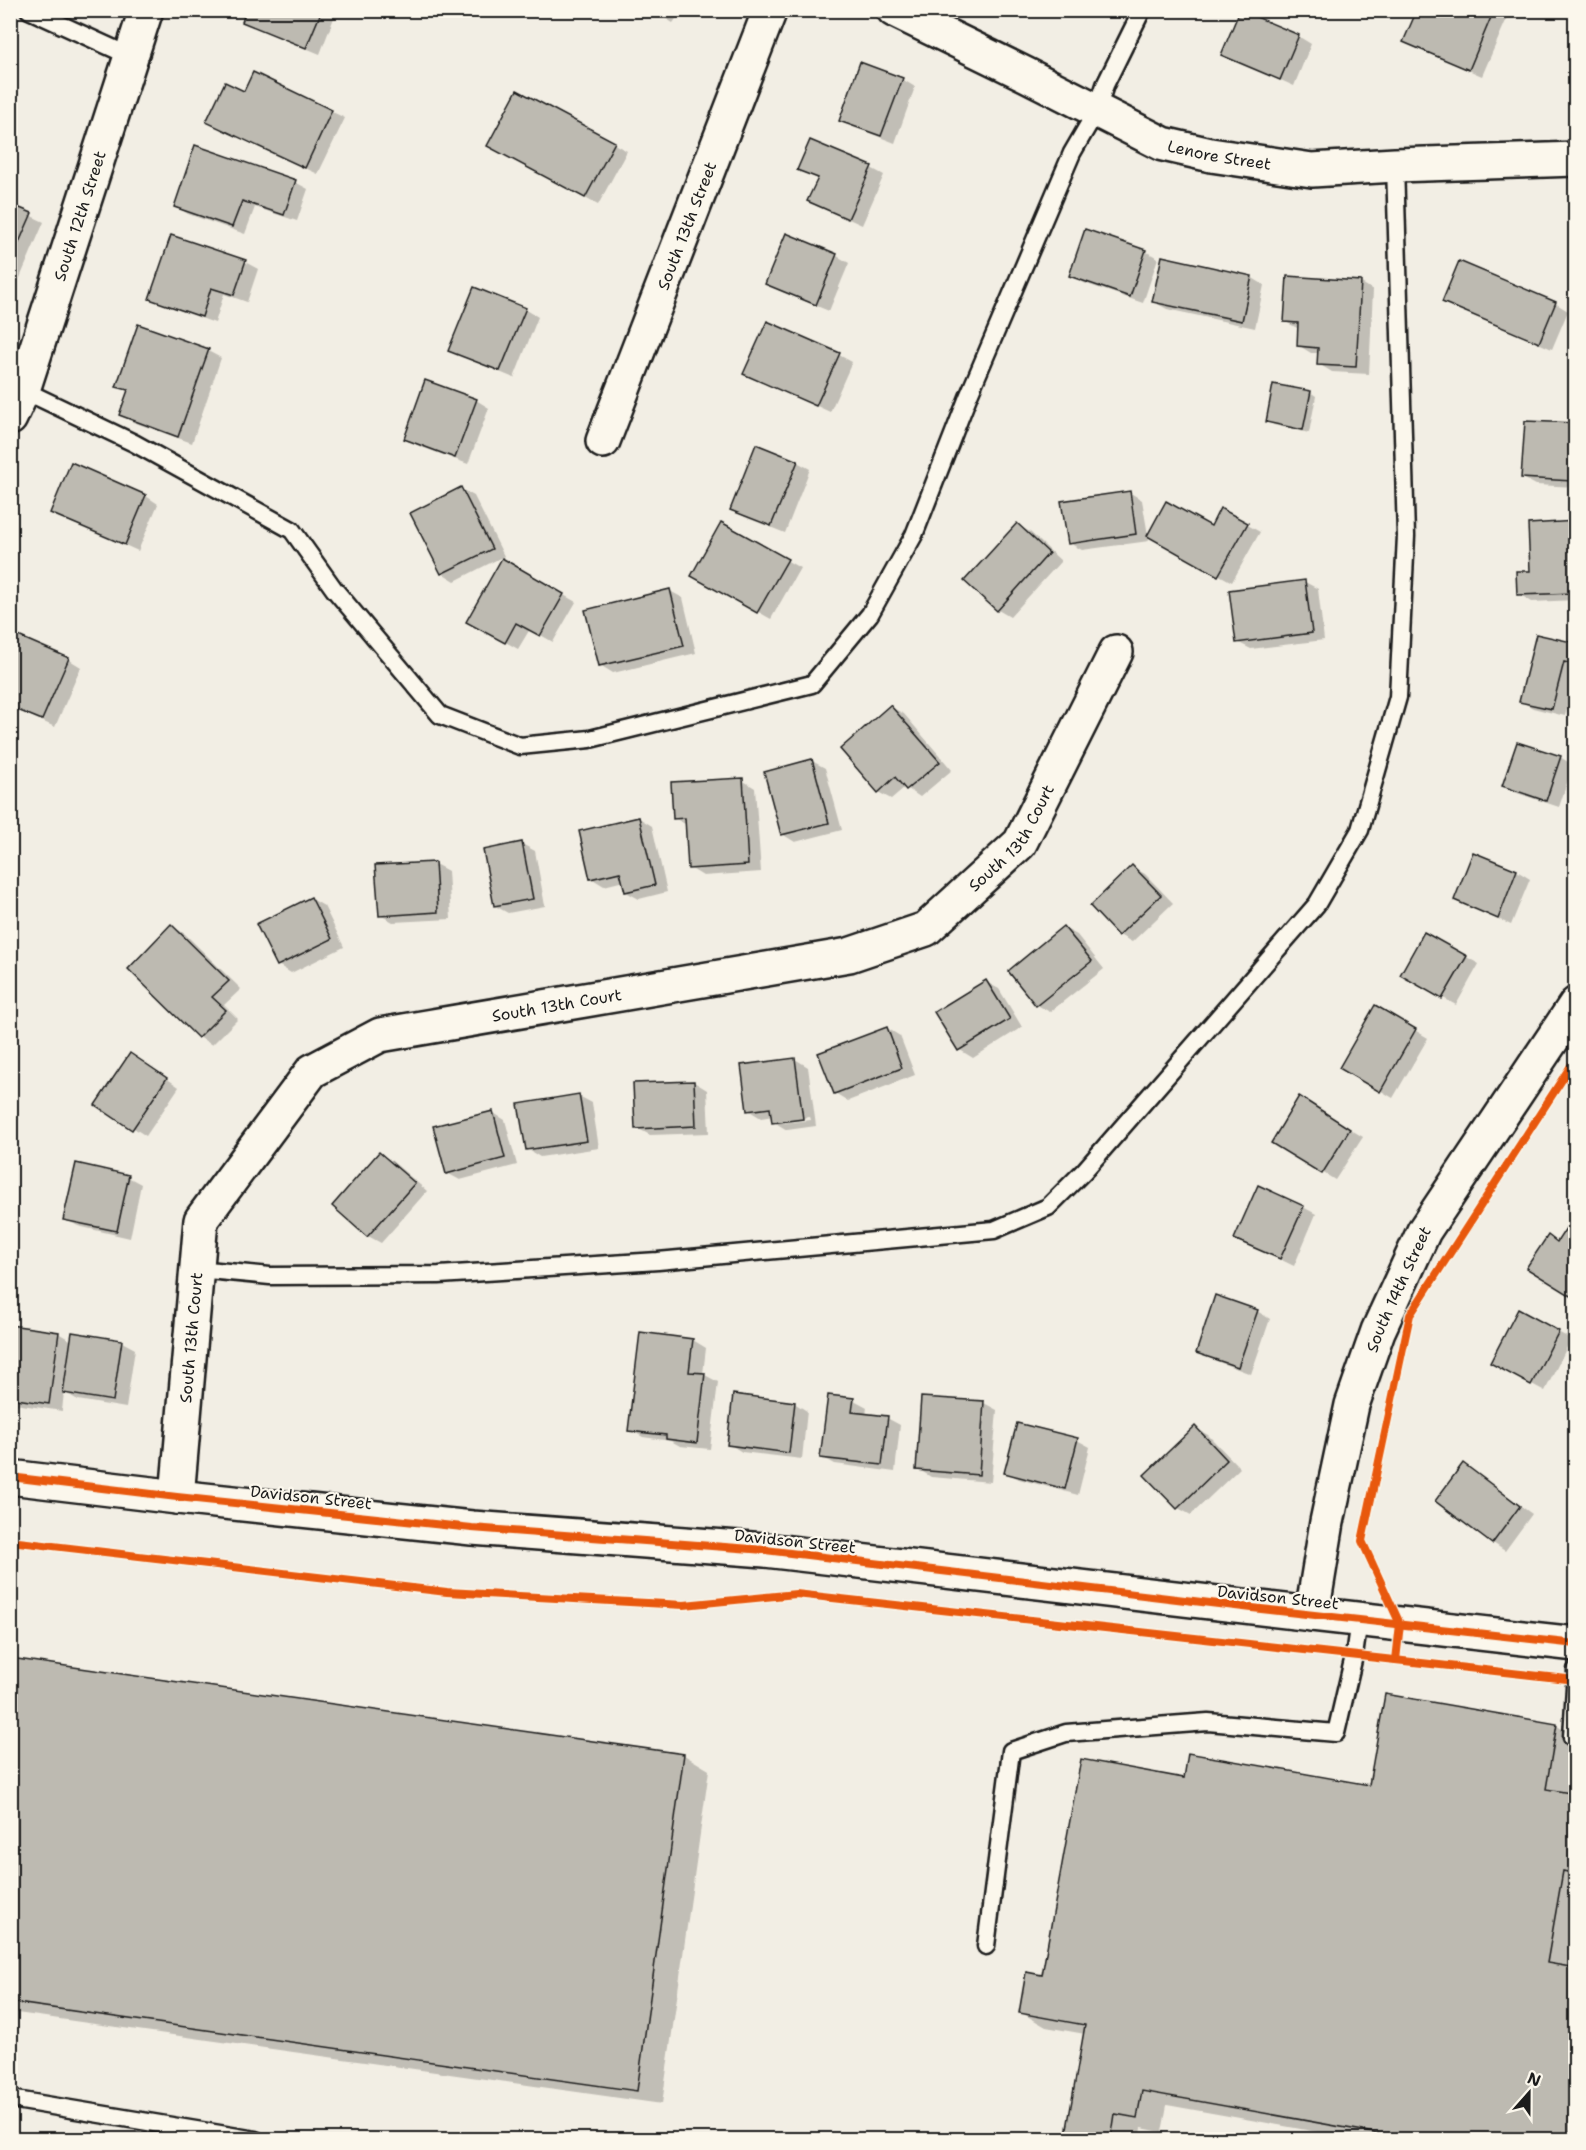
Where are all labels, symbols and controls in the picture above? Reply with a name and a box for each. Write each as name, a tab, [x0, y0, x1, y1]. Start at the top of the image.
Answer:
street label: Lenore Street	[1165, 135, 1272, 175]
street label: South 12th Street	[49, 148, 111, 284]
street label: South 13th Street	[653, 159, 721, 293]
street label: South 13th Court	[964, 781, 1059, 896]
street label: South 13th Court	[490, 984, 623, 1027]
street label: South 14th Street	[1361, 1222, 1436, 1355]
street label: South 13th Court	[175, 1271, 207, 1404]
street label: Davidson Street	[249, 1481, 373, 1514]
street label: Davidson Street	[733, 1525, 857, 1558]
street label: Davidson Street	[1216, 1581, 1340, 1614]
north arrow	[1499, 2063, 1559, 2123]
text: N	[1525, 2067, 1544, 2092]

